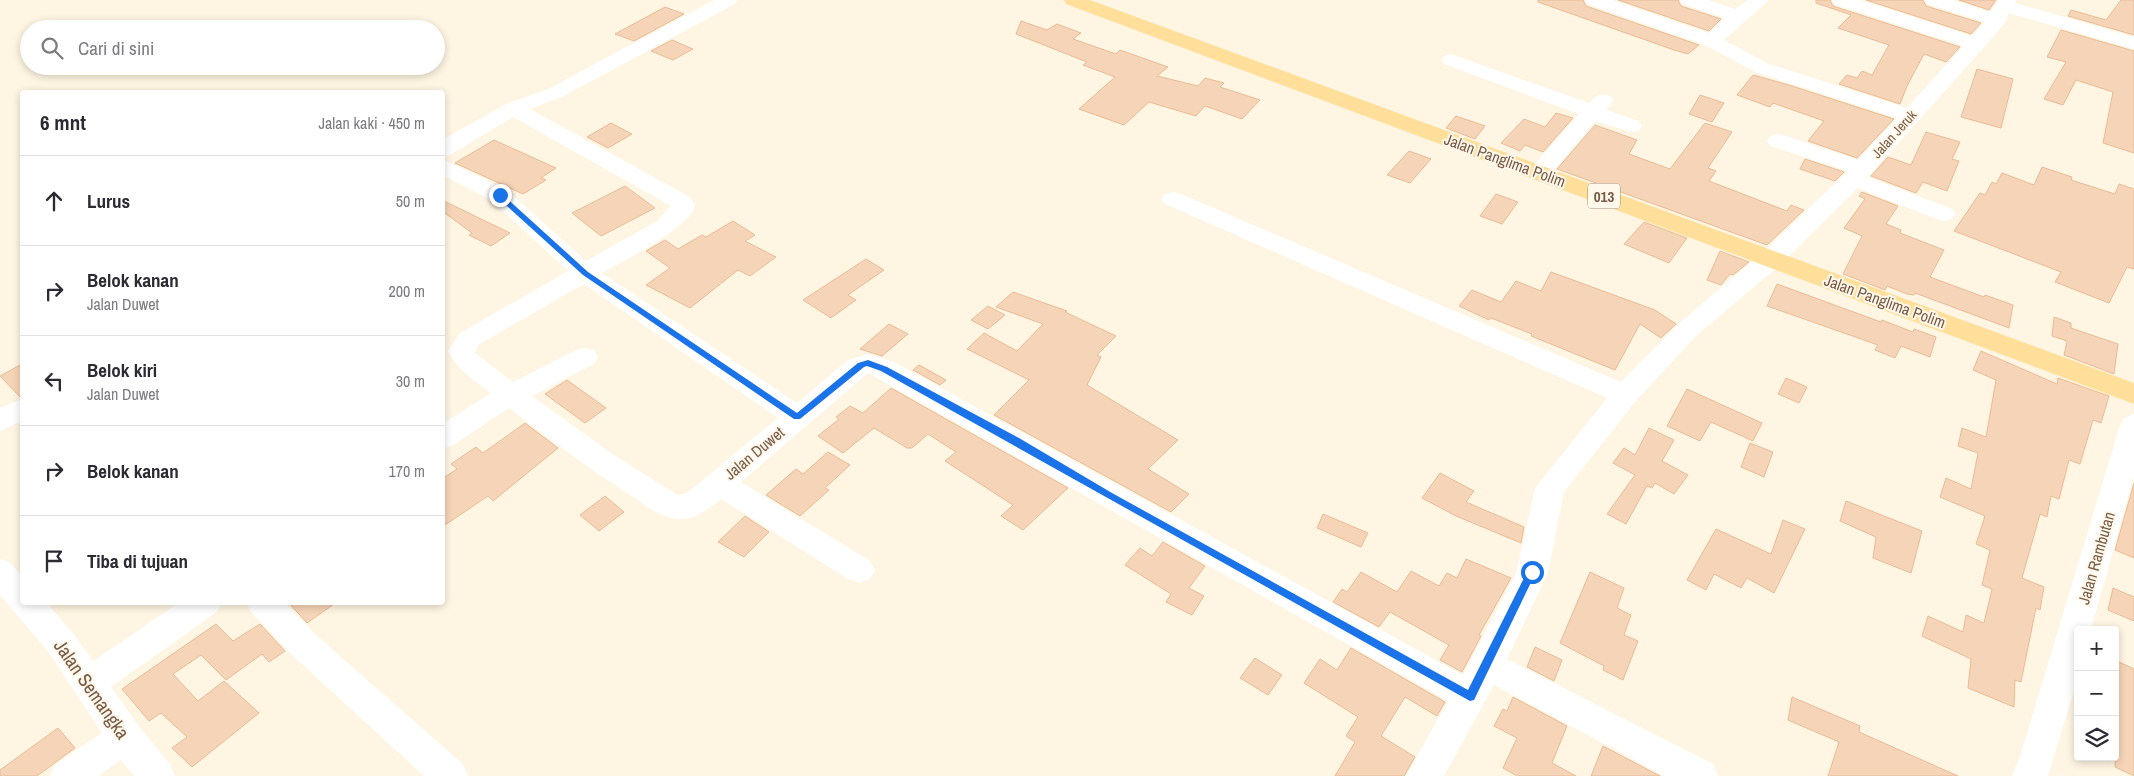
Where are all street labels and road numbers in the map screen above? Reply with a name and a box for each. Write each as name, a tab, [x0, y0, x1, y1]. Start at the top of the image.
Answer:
street label: Jalan Jeruk	[1868, 106, 1921, 162]
street label: Jalan Panglima Polim	[1441, 128, 1569, 192]
road number: 013	[1588, 184, 1620, 208]
street label: Jalan Panglima Polim	[1821, 269, 1949, 333]
street label: Jalan Duwet	[719, 421, 789, 485]
street label: Jalan Rambutan	[2072, 509, 2120, 607]
street label: Jalan Semangka	[48, 634, 136, 744]

